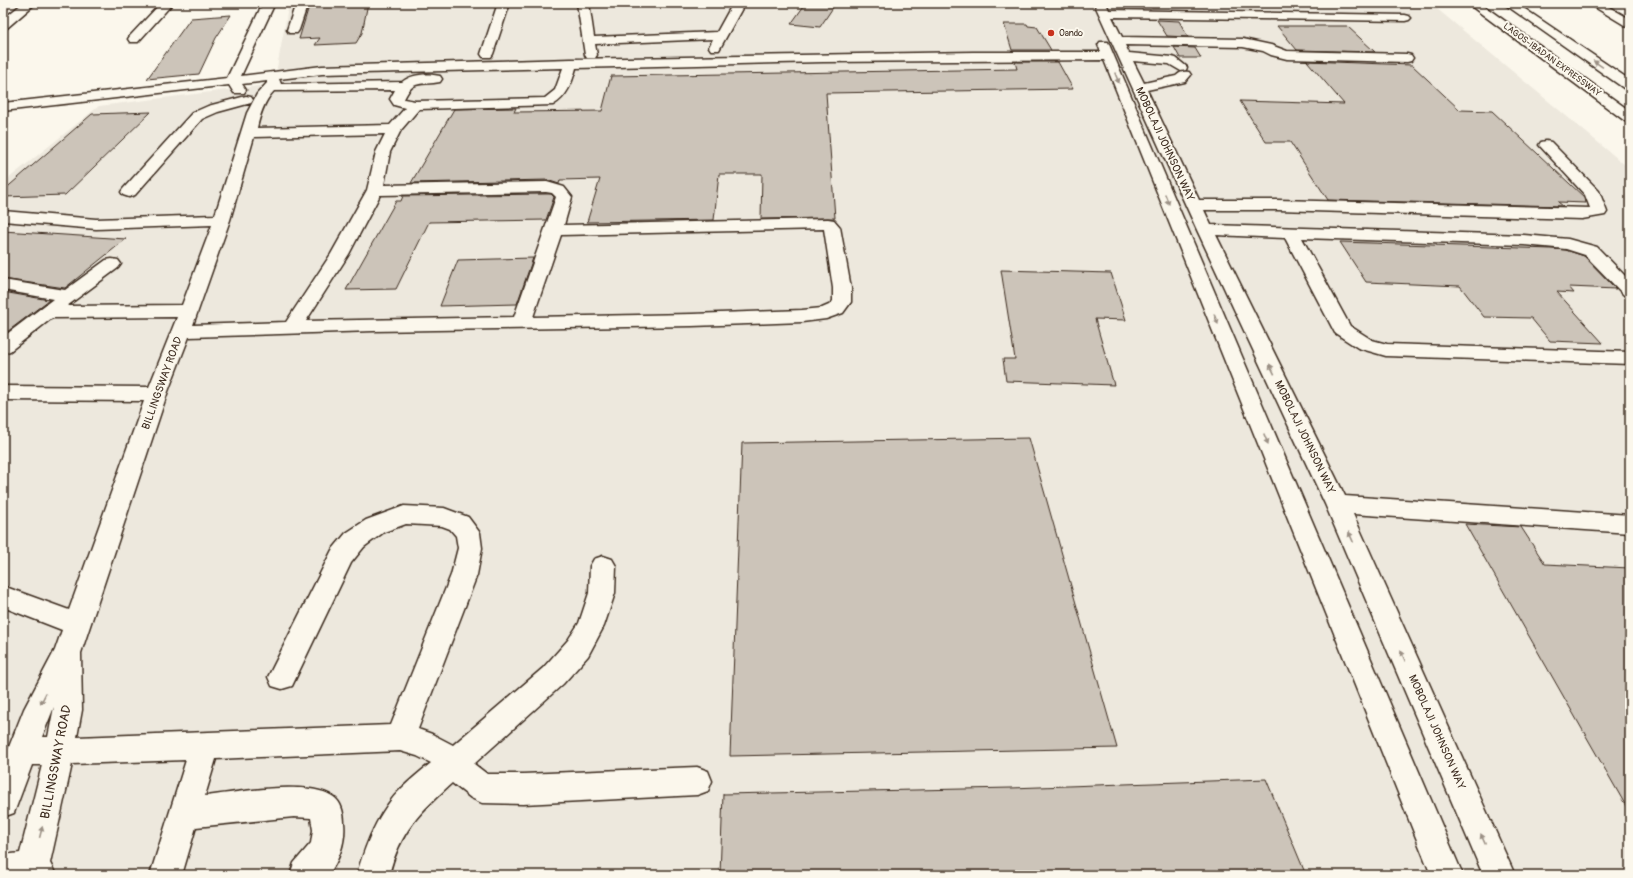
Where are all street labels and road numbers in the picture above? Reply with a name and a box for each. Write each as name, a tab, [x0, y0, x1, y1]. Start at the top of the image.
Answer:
street label: LAGOS-IBADAN EXPRESSWAY	[1501, 21, 1603, 99]
street label: MOBOLAJI JOHNSON WAY	[1133, 85, 1197, 204]
street label: BILLINGSWAY ROAD	[139, 335, 185, 431]
street label: MOBOLAJI JOHNSON WAY	[1272, 378, 1338, 496]
street label: MOBOLAJI JOHNSON WAY	[1406, 673, 1468, 792]
street label: BILLINGSWAY ROAD	[37, 704, 75, 820]

